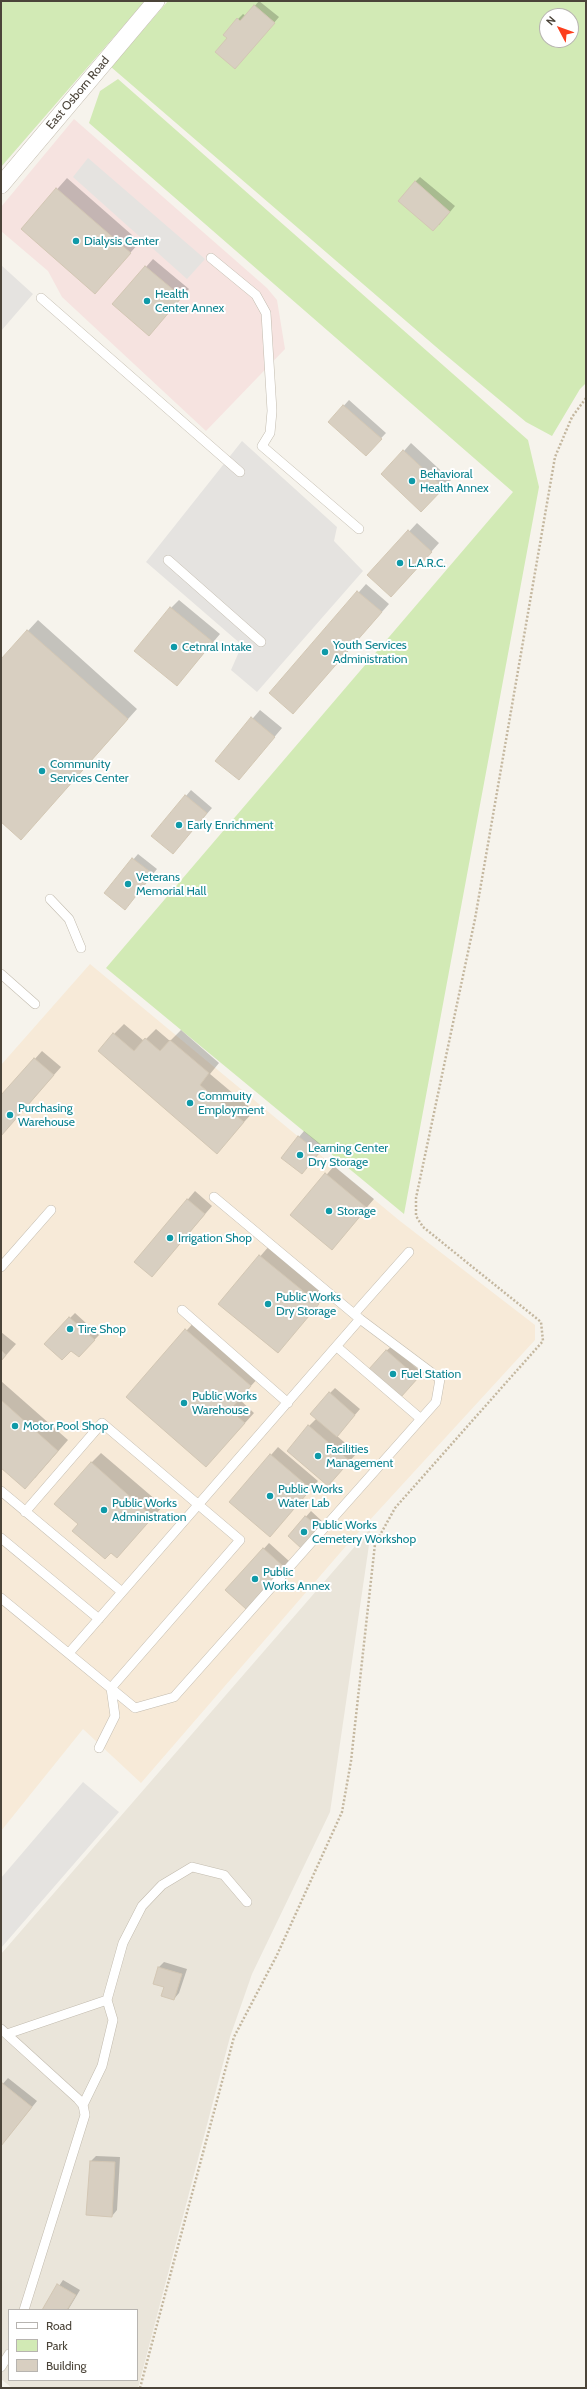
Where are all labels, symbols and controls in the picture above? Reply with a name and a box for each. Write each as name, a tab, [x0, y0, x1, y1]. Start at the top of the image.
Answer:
north arrow	[539, 8, 579, 48]
text: N	[543, 13, 559, 28]
street label: East Osborn Road	[43, 54, 113, 132]
place label: Dialysis Center	[84, 234, 159, 248]
marker: Dialysis Center	[71, 236, 81, 246]
place label: Health Center Annex	[155, 287, 224, 315]
marker: Health Center Annex	[142, 296, 152, 306]
place label: Behavioral Health Annex	[420, 467, 489, 495]
marker: Behavioral Health Annex	[407, 476, 417, 486]
place label: L.A.R.C.	[408, 556, 446, 570]
marker: L.A.R.C.	[395, 558, 405, 568]
place label: Youth Services Administration	[333, 638, 407, 666]
place label: Cetnral Intake	[182, 640, 252, 654]
marker: Cetnral Intake	[169, 642, 179, 652]
marker: Youth Services Administration	[320, 647, 330, 657]
place label: Community Services Center	[50, 757, 128, 785]
marker: Community Services Center	[37, 766, 47, 776]
place label: Early Enrichment	[187, 818, 274, 832]
marker: Early Enrichment	[174, 820, 184, 830]
place label: Veterans Memorial Hall	[136, 870, 206, 898]
marker: Veterans Memorial Hall	[123, 879, 133, 889]
place label: Commuity Employment	[198, 1089, 264, 1117]
marker: Commuity Employment	[185, 1098, 195, 1108]
place label: Purchasing Warehouse	[18, 1101, 75, 1129]
marker: Purchasing Warehouse	[5, 1110, 15, 1120]
place label: Learning Center Dry Storage	[308, 1141, 388, 1169]
marker: Learning Center Dry Storage	[295, 1150, 305, 1160]
place label: Storage	[337, 1204, 376, 1218]
marker: Storage	[324, 1206, 334, 1216]
place label: Irrigation Shop	[178, 1231, 252, 1245]
marker: Irrigation Shop	[165, 1233, 175, 1243]
place label: Public Works Dry Storage	[276, 1290, 341, 1318]
marker: Public Works Dry Storage	[263, 1299, 273, 1309]
place label: Tire Shop	[78, 1322, 126, 1336]
marker: Tire Shop	[65, 1324, 75, 1334]
place label: Fuel Station	[401, 1367, 461, 1381]
marker: Fuel Station	[388, 1369, 398, 1379]
place label: Public Works Warehouse	[192, 1389, 257, 1417]
marker: Public Works Warehouse	[179, 1398, 189, 1408]
place label: Motor Pool Shop	[23, 1419, 108, 1433]
marker: Motor Pool Shop	[10, 1421, 20, 1431]
place label: Facilities Management	[326, 1442, 393, 1470]
marker: Facilities Management	[313, 1451, 323, 1461]
place label: Public Works Water Lab	[278, 1482, 343, 1510]
marker: Public Works Water Lab	[265, 1491, 275, 1501]
place label: Public Works Administration	[112, 1496, 186, 1524]
marker: Public Works Administration	[99, 1505, 109, 1515]
place label: Public Works Cemetery Workshop	[312, 1518, 416, 1546]
marker: Public Works Cemetery Workshop	[299, 1527, 309, 1537]
place label: Public Works Annex	[263, 1565, 330, 1593]
marker: Public Works Annex	[250, 1574, 260, 1584]
legend	[8, 2309, 138, 2381]
text: Road	[46, 2318, 72, 2333]
text: Park	[46, 2338, 68, 2353]
text: Building	[46, 2358, 87, 2373]

